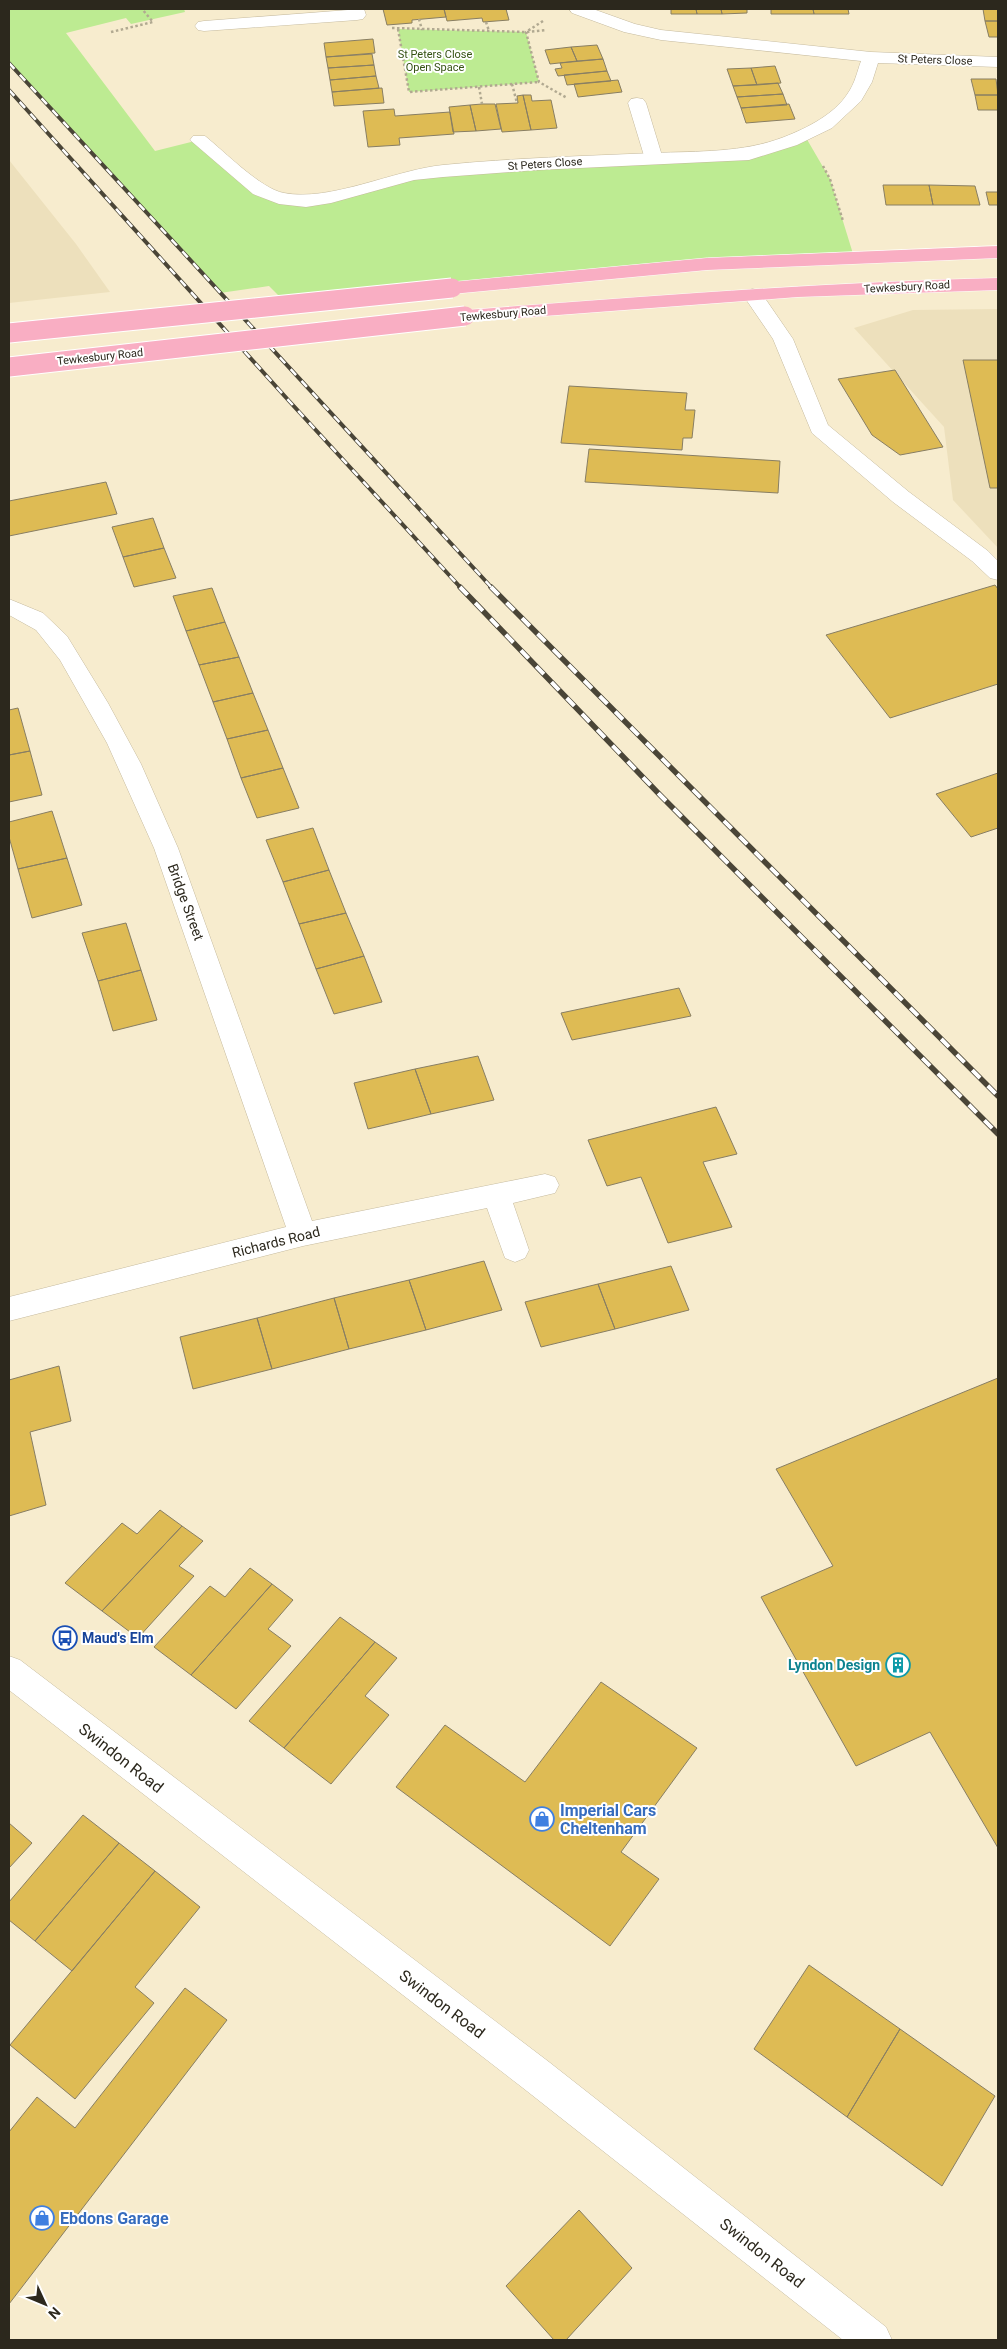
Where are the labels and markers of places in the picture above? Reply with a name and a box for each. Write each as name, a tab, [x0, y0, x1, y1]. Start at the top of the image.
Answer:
bus stop icon: Maud's Elm	[52, 1625, 78, 1651]
place label: Maud's Elm	[82, 1630, 154, 1646]
building icon: Lyndon Design	[885, 1652, 911, 1678]
place label: Lyndon Design	[788, 1657, 880, 1673]
place label: Imperial Cars Cheltenham	[560, 1801, 656, 1838]
shop icon: Imperial Cars Cheltenham	[529, 1806, 555, 1832]
shop icon: Ebdons Garage	[29, 2205, 55, 2231]
place label: Ebdons Garage	[60, 2209, 169, 2228]

